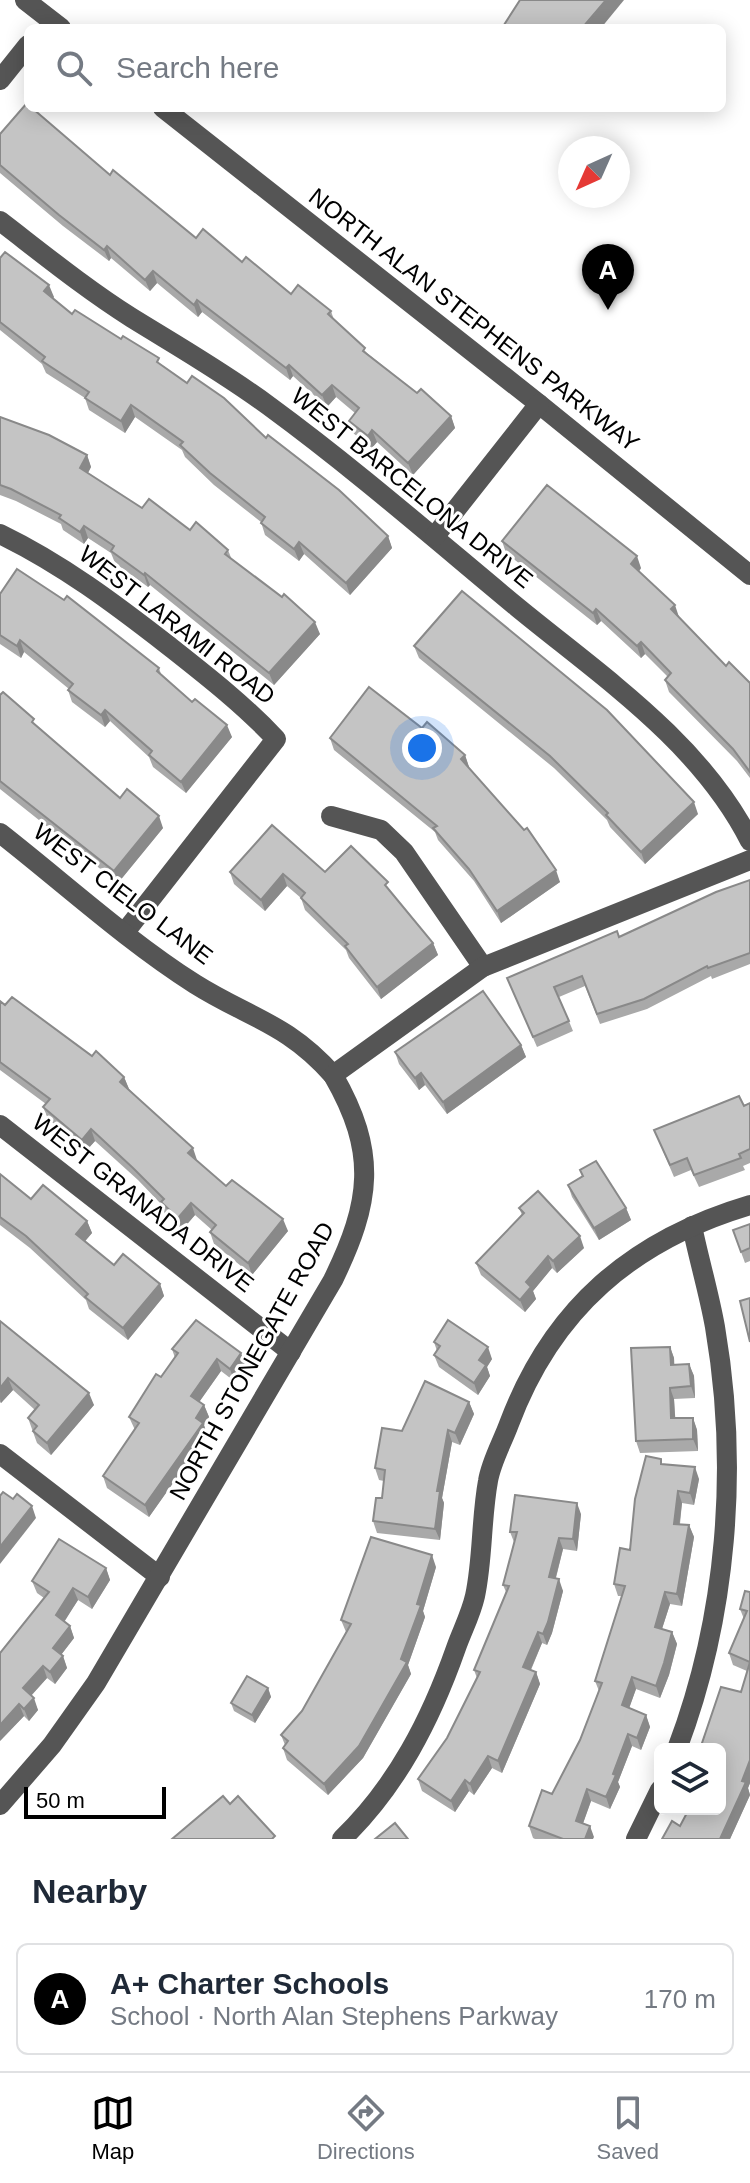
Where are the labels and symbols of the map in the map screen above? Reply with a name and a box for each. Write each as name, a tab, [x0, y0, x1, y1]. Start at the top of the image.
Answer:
north arrow	[558, 136, 630, 208]
street label: NORTH ALAN STEPHENS PARKWAY	[303, 182, 645, 458]
pin: A	[582, 244, 634, 310]
street label: WEST BARCELONA DRIVE	[286, 382, 538, 593]
street label: WEST LARAMI ROAD	[74, 540, 281, 709]
your location	[402, 728, 442, 768]
street label: WEST CIELO LANE	[29, 818, 218, 970]
street label: WEST GRANADA DRIVE	[27, 1108, 259, 1297]
street label: NORTH STONEGATE ROAD	[164, 1217, 339, 1504]
scale bar	[24, 1783, 166, 1819]

